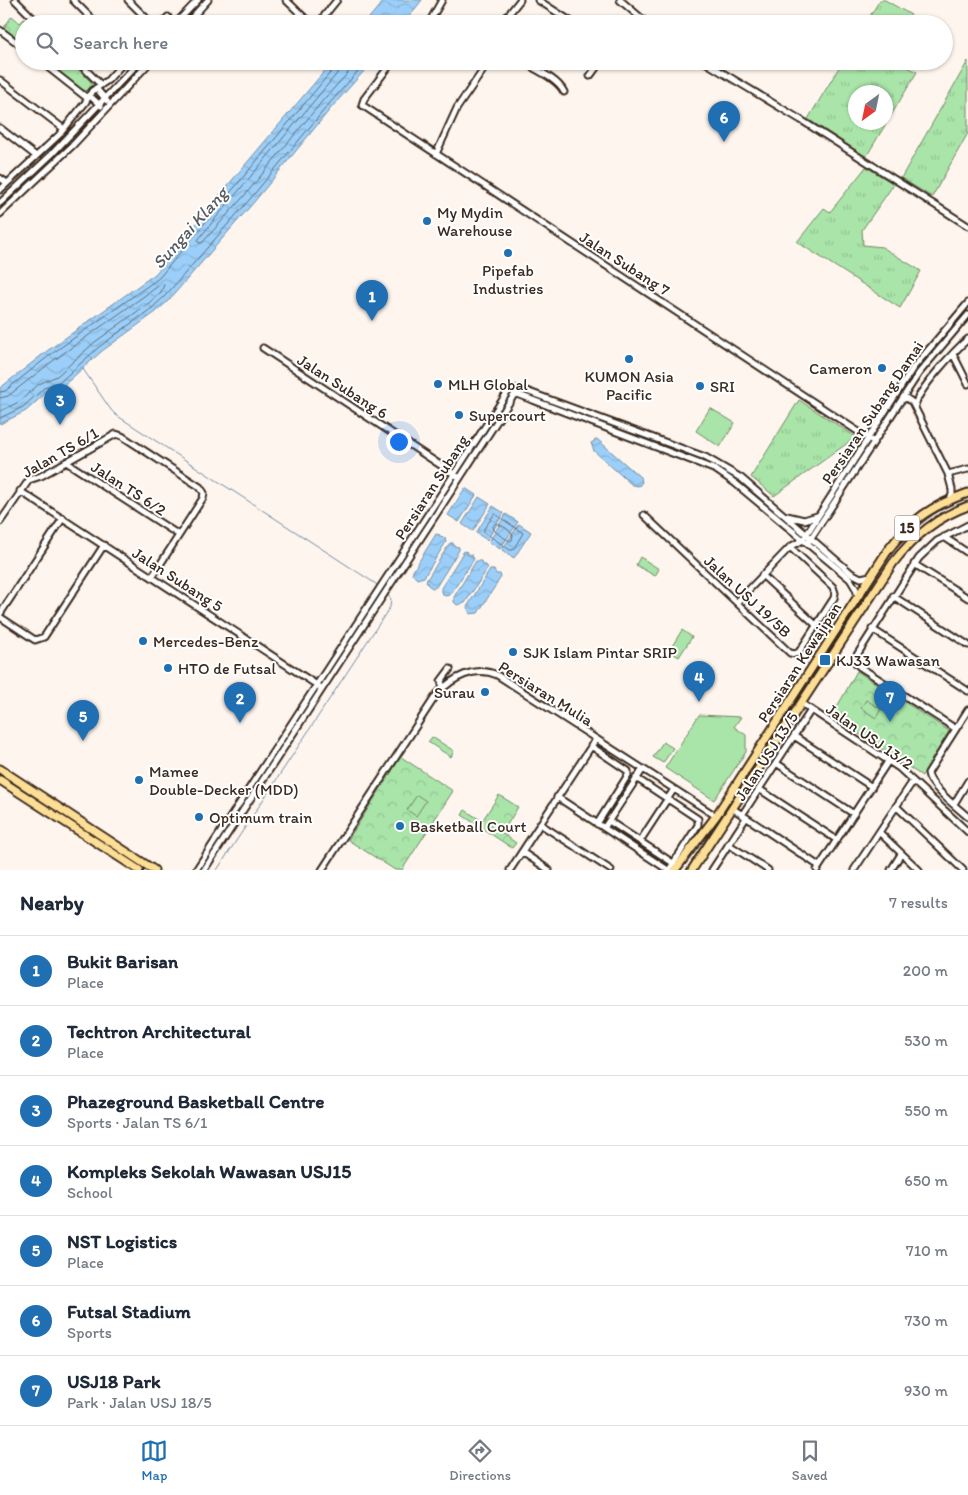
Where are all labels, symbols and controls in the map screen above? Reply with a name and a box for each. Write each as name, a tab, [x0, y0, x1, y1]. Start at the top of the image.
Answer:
search box	[15, 15, 953, 70]
icon: search	[33, 29, 61, 57]
text: Search here	[73, 31, 168, 54]
north arrow	[848, 85, 893, 130]
pin: 6	[708, 101, 740, 142]
water label: Sungai Klang	[148, 181, 234, 273]
place label: My Mydin Warehouse	[437, 203, 512, 240]
marker: My Mydin Warehouse	[421, 215, 433, 227]
street label: Jalan Subang 7	[576, 227, 673, 300]
marker: Pipefab Industries	[502, 247, 514, 259]
place label: Pipefab Industries	[473, 261, 543, 298]
pin: 1	[356, 280, 388, 321]
street label: Persiaran Subang Damai	[817, 337, 927, 487]
street label: Jalan Subang 6	[294, 350, 392, 423]
marker: KUMON Asia Pacific	[623, 353, 635, 365]
place label: Cameron	[809, 359, 872, 378]
marker: Cameron	[876, 362, 888, 374]
place label: KUMON Asia Pacific	[584, 367, 674, 404]
place label: MLH Global	[448, 375, 528, 394]
place label: SRI	[710, 377, 735, 396]
marker: MLH Global	[432, 378, 444, 390]
marker: SRI	[694, 380, 706, 392]
pin: 3	[44, 384, 76, 425]
place label: Supercourt	[469, 406, 546, 425]
marker: Supercourt	[453, 409, 465, 421]
street label: Jalan TS 6/1	[19, 423, 102, 482]
your location	[386, 429, 412, 455]
street label: Persiaran Subang	[390, 431, 473, 543]
street label: Jalan TS 6/2	[88, 457, 170, 520]
road number: 15	[894, 516, 920, 540]
street label: Jalan Subang 5	[129, 543, 227, 616]
street label: Jalan USJ 19/5B	[700, 551, 795, 642]
street label: Persiaran Kewajipan	[753, 598, 846, 726]
place label: Mercedes-Benz	[153, 632, 259, 651]
marker: Mercedes-Benz	[137, 635, 149, 647]
place label: SJK Islam Pintar SRIP	[523, 643, 677, 662]
marker: SJK Islam Pintar SRIP	[507, 646, 519, 658]
place label: KJ33 Wawasan	[836, 651, 940, 670]
marker: KJ33 Wawasan	[818, 653, 832, 667]
street label: Persiaran Mulia	[495, 657, 597, 730]
place label: HTO de Futsal	[178, 659, 277, 678]
pin: 4	[683, 661, 715, 702]
marker: HTO de Futsal	[162, 662, 174, 674]
pin: 7	[874, 681, 906, 722]
pin: 2	[224, 682, 256, 723]
place label: Surau	[434, 683, 475, 702]
marker: Surau	[479, 686, 491, 698]
street label: Jalan USJ 13/2	[822, 699, 917, 774]
pin: 5	[67, 700, 99, 741]
street label: Jalan USJ 13/5	[731, 708, 802, 804]
place label: Mamee Double-Decker (MDD)	[149, 762, 298, 799]
marker: Mamee Double-Decker (MDD)	[133, 774, 145, 786]
place label: Optimum train	[209, 808, 312, 827]
marker: Optimum train	[193, 811, 205, 823]
place label: Basketball Court	[410, 817, 526, 836]
marker: Basketball Court	[394, 820, 406, 832]
text: Nearby	[20, 890, 84, 915]
text: 7 results	[889, 893, 948, 912]
text: Bukit Barisan	[67, 950, 178, 973]
text: 1	[32, 961, 40, 980]
text: 200 m	[903, 961, 948, 980]
text: Place	[67, 973, 104, 992]
text: Techtron Architectural	[67, 1020, 251, 1043]
text: 2	[32, 1031, 40, 1050]
text: 530 m	[904, 1031, 948, 1050]
text: Place	[67, 1043, 104, 1062]
text: Phazeground Basketball Centre	[67, 1090, 325, 1113]
text: 3	[32, 1101, 40, 1120]
text: 550 m	[904, 1101, 948, 1120]
text: Sports · Jalan TS 6/1	[67, 1113, 207, 1132]
text: Kompleks Sekolah Wawasan USJ15	[67, 1160, 351, 1183]
text: 4	[31, 1171, 41, 1190]
text: 650 m	[904, 1171, 948, 1190]
text: School	[67, 1183, 113, 1202]
text: NST Logistics	[67, 1230, 177, 1253]
text: 5	[32, 1241, 40, 1260]
text: 710 m	[906, 1241, 948, 1260]
text: Place	[67, 1253, 104, 1272]
text: Futsal Stadium	[67, 1300, 191, 1323]
text: 6	[32, 1311, 40, 1330]
text: 730 m	[904, 1311, 948, 1330]
text: Sports	[67, 1323, 112, 1342]
text: USJ18 Park	[67, 1370, 161, 1393]
text: 7	[32, 1381, 40, 1400]
text: 930 m	[904, 1381, 948, 1400]
text: Park · Jalan USJ 18/5	[67, 1393, 212, 1412]
tab: Map	[140, 1437, 168, 1484]
tab: Directions	[449, 1437, 511, 1484]
tab: Saved	[792, 1437, 828, 1484]

